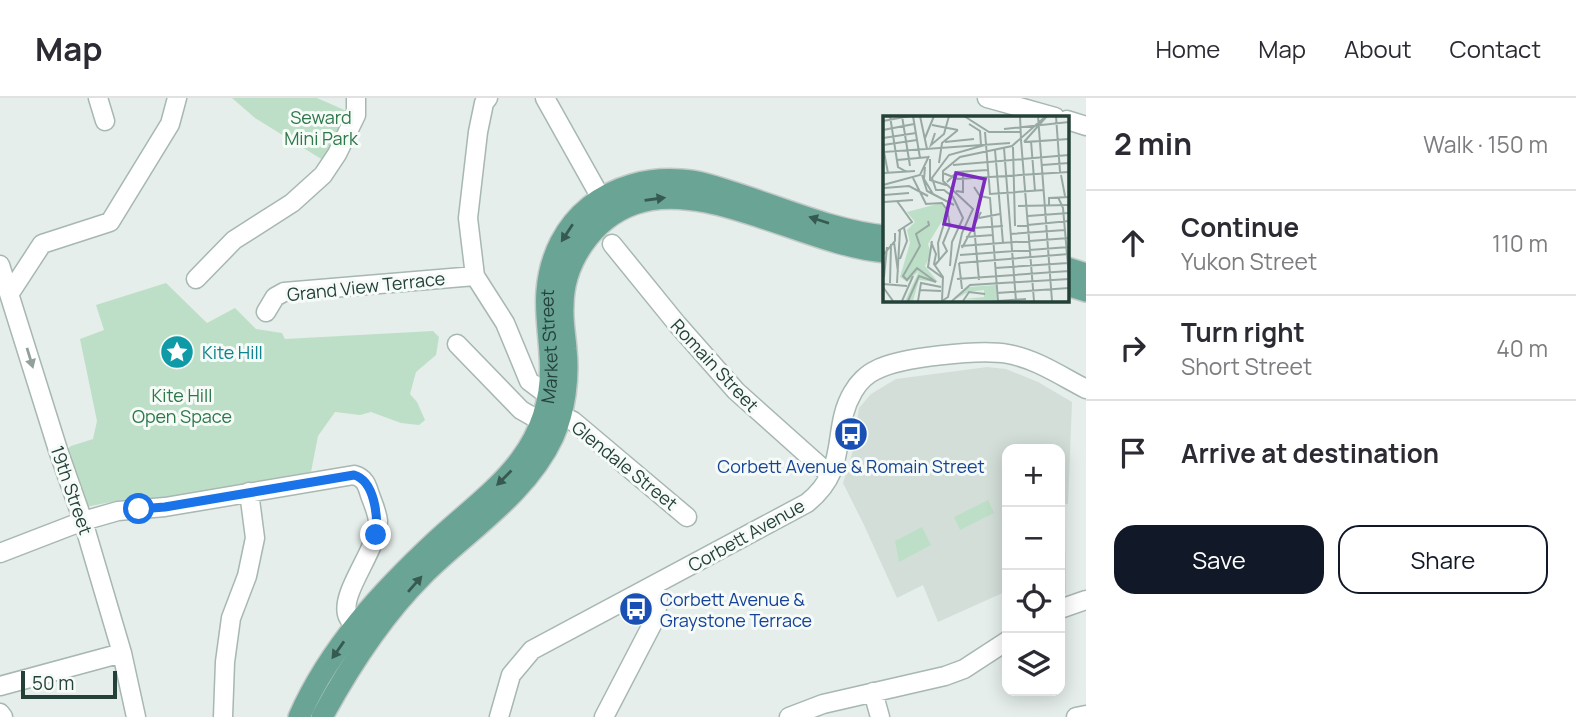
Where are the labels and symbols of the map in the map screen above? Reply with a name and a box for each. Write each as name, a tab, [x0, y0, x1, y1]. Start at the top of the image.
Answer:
park label: Seward Mini Park	[284, 105, 359, 150]
inset map	[883, 116, 1068, 301]
one-way arrow	[645, 194, 667, 205]
one-way arrow	[808, 214, 829, 225]
one-way arrow	[560, 224, 574, 242]
street label: Grand View Terrace	[286, 266, 446, 306]
street label: Market Street	[534, 288, 563, 405]
street label: Romain Street	[666, 313, 764, 417]
place icon: Kite Hill	[158, 333, 196, 371]
place label: Kite Hill	[202, 340, 263, 364]
one-way arrow	[25, 348, 35, 369]
park label: Kite Hill Open Space	[132, 383, 232, 428]
street label: Glendale Street	[567, 415, 683, 515]
bus stop icon: Corbett Avenue & Romain Street	[832, 415, 870, 453]
street label: 19th Street	[46, 442, 98, 538]
place label: Corbett Avenue & Romain Street	[717, 454, 985, 478]
one-way arrow	[496, 469, 512, 486]
route start	[123, 493, 154, 524]
street label: Corbett Avenue	[683, 493, 809, 577]
route end	[360, 519, 391, 550]
one-way arrow	[407, 575, 423, 593]
place label: Corbett Avenue & Graystone Terrace	[660, 587, 812, 632]
bus stop icon: Corbett Avenue & Graystone Terrace	[617, 590, 655, 628]
one-way arrow	[331, 641, 345, 659]
scale bar	[21, 668, 117, 700]

